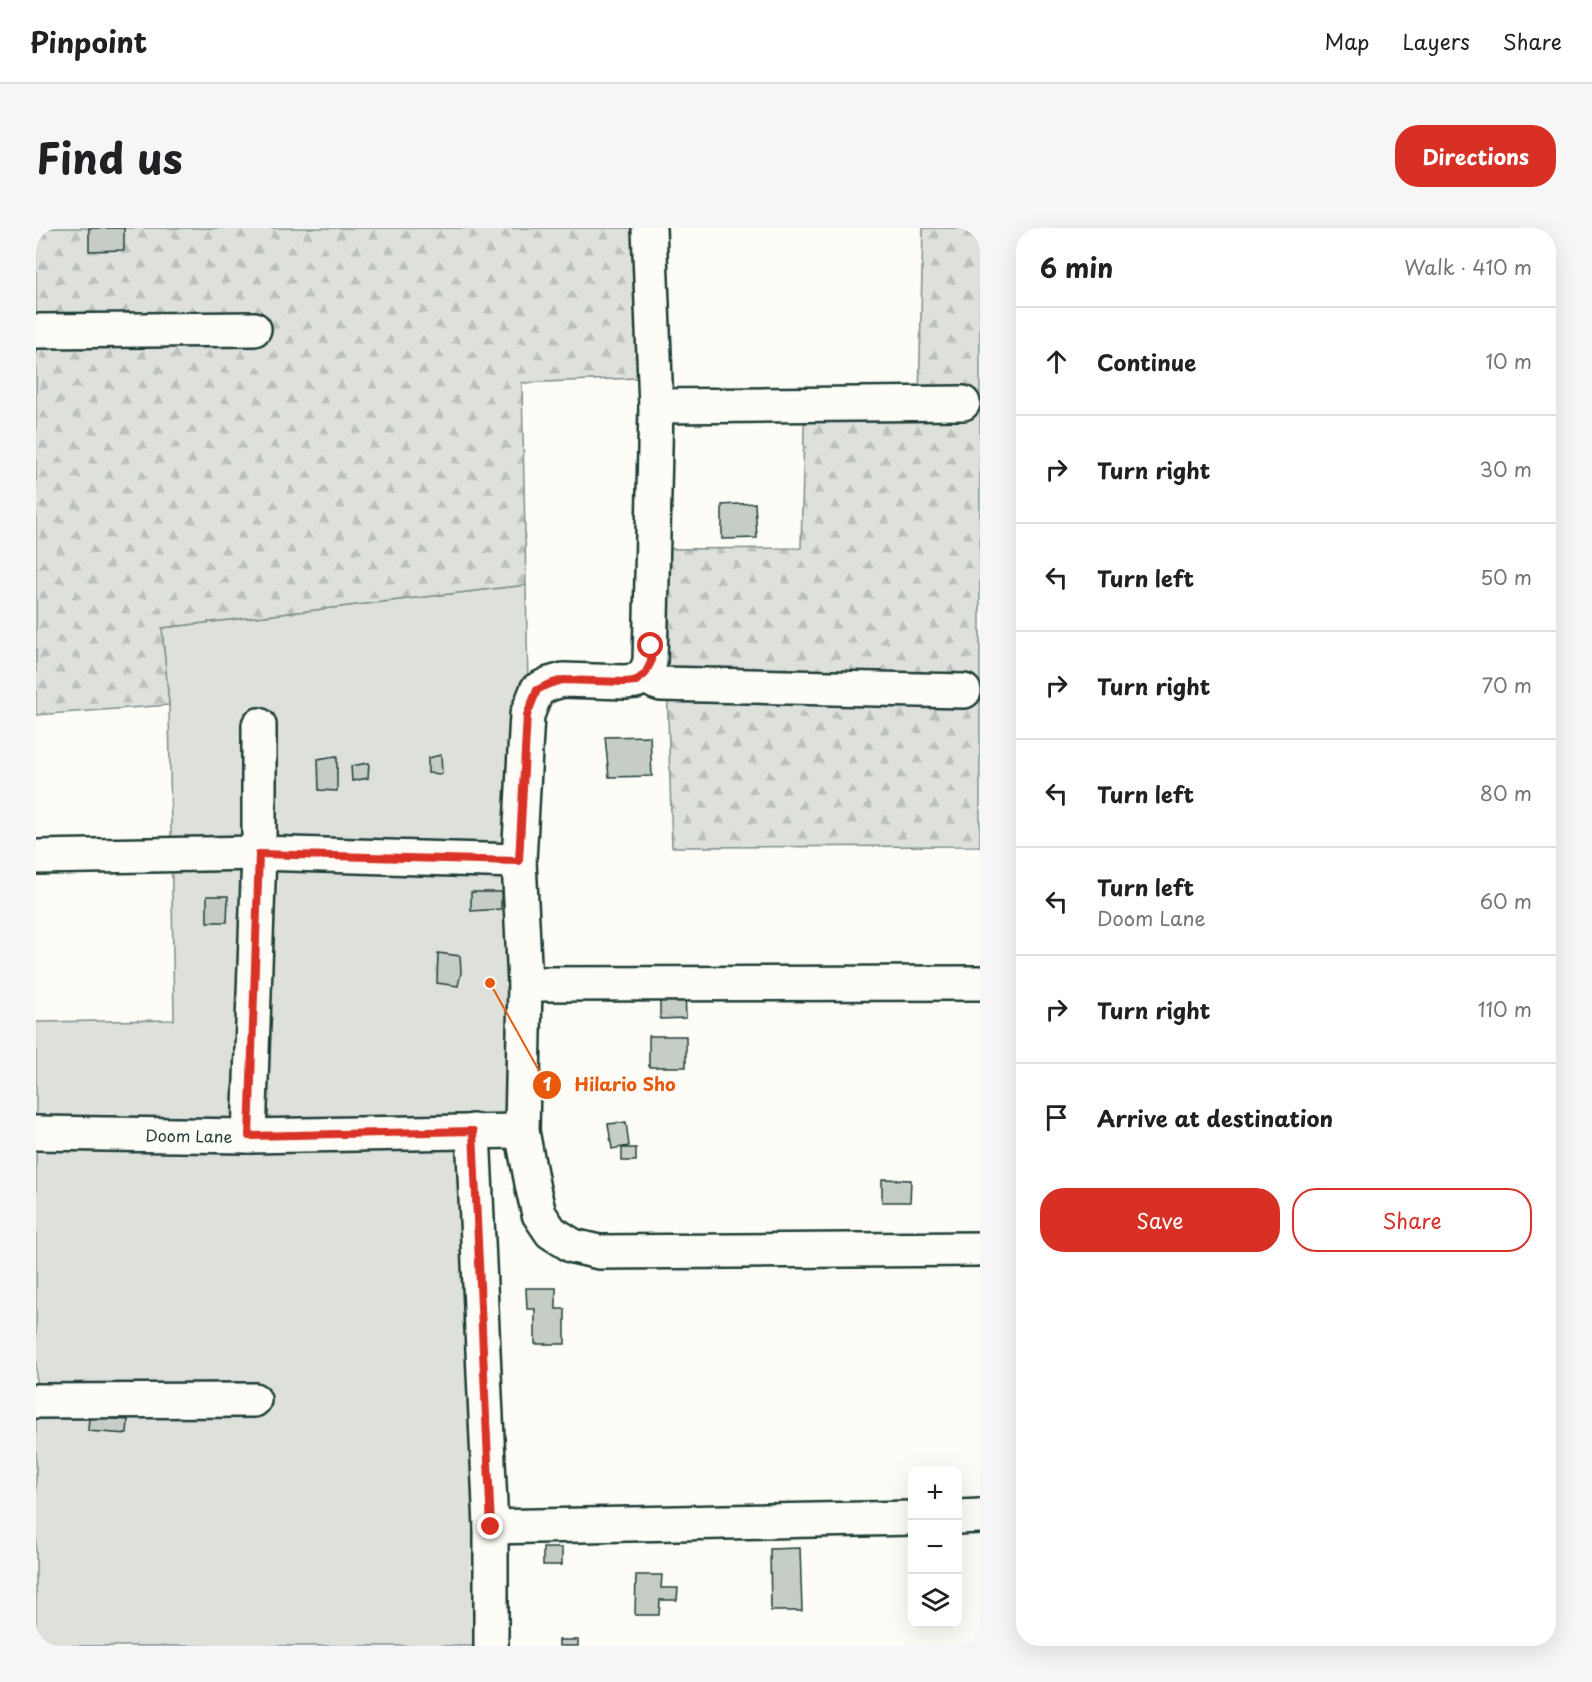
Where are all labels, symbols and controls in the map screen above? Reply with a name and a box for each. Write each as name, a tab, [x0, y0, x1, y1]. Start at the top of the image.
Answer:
text: Pinpoint	[30, 20, 147, 63]
text: Map	[1325, 25, 1369, 57]
text: Layers	[1402, 25, 1470, 57]
text: Share	[1503, 25, 1562, 57]
text: Find us	[36, 125, 183, 188]
button: Directions	[1395, 125, 1556, 187]
text: 6 min	[1040, 248, 1113, 287]
text: Walk · 410 m	[1404, 252, 1532, 282]
icon: ahead	[1040, 345, 1073, 378]
text: Continue	[1097, 345, 1196, 378]
text: 10 m	[1485, 346, 1532, 376]
icon: right	[1040, 453, 1073, 486]
text: Turn right	[1097, 453, 1210, 486]
text: 30 m	[1479, 454, 1532, 484]
icon: left	[1040, 561, 1073, 594]
text: Turn left	[1097, 561, 1194, 594]
text: 50 m	[1480, 562, 1532, 592]
route start	[637, 632, 663, 658]
icon: right	[1040, 669, 1073, 702]
text: Turn right	[1097, 669, 1210, 702]
text: 70 m	[1482, 670, 1532, 700]
icon: left	[1040, 777, 1073, 810]
text: Turn left	[1097, 777, 1194, 810]
text: 80 m	[1480, 778, 1532, 808]
text: Turn left	[1097, 870, 1194, 903]
icon: left	[1040, 885, 1073, 918]
text: 60 m	[1480, 886, 1532, 916]
text: Doom Lane	[1097, 903, 1206, 933]
icon: right	[1040, 993, 1073, 1026]
text: Turn right	[1097, 993, 1210, 1026]
text: 110 m	[1478, 994, 1532, 1024]
callout: Hilario Sho	[532, 1067, 687, 1103]
text: 1	[543, 1070, 552, 1097]
text: Hilario Sho	[574, 1070, 676, 1097]
icon: arrive	[1040, 1101, 1073, 1134]
text: Arrive at destination	[1097, 1101, 1333, 1134]
street label: Doom Lane	[145, 1123, 233, 1148]
button: Save	[1040, 1188, 1280, 1252]
button: Share	[1292, 1188, 1532, 1252]
map controls	[908, 1466, 962, 1628]
button: +	[908, 1466, 962, 1520]
route end	[477, 1513, 503, 1539]
button: −	[908, 1520, 962, 1574]
button: layers	[908, 1574, 962, 1628]

